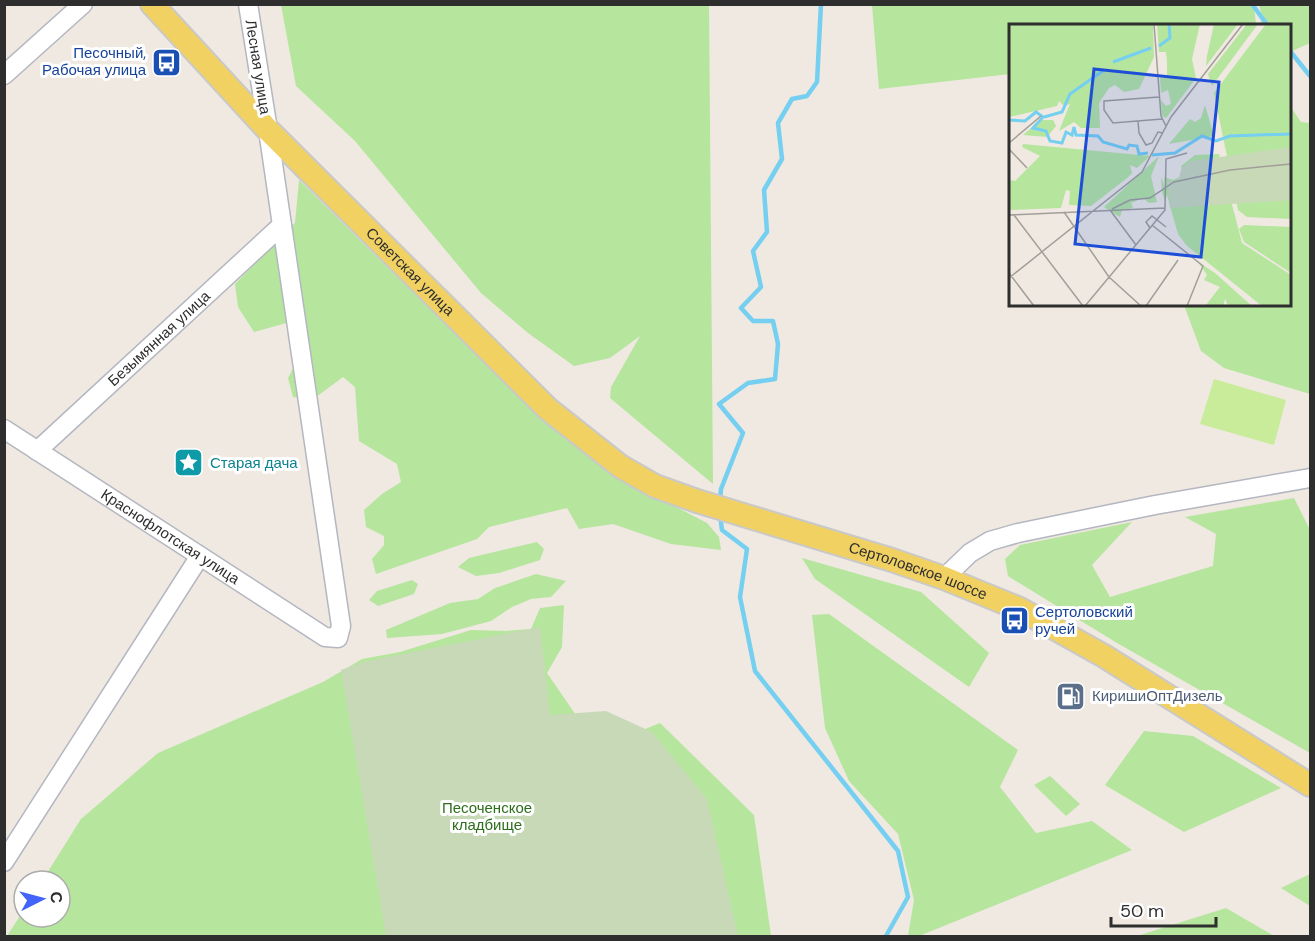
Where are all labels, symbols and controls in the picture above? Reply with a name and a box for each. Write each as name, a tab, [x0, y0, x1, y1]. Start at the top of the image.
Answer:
street label: Лесная улица	[241, 18, 275, 116]
inset map	[1009, 24, 1291, 306]
place label: Песочный, Рабочая улица	[42, 43, 147, 80]
bus stop icon: Песочный, Рабочая улица	[151, 46, 183, 78]
street label: Советская улица	[361, 223, 459, 321]
street label: Безымянная улица	[104, 286, 215, 391]
place icon: Старая дача	[173, 447, 205, 479]
place label: Старая дача	[210, 453, 298, 473]
street label: Краснофлотская улица	[97, 484, 244, 589]
street label: Сертоловское шоссе	[846, 537, 990, 605]
place label: Сертоловский ручей	[1035, 602, 1133, 639]
bus stop icon: Сертоловский ручей	[998, 605, 1030, 637]
fuel station icon: КиришиОптДизель	[1055, 680, 1087, 712]
place label: КиришиОптДизель	[1092, 686, 1223, 706]
park label: Песоченское кладбище	[442, 798, 532, 835]
north arrow	[12, 869, 72, 929]
scale bar	[1111, 890, 1216, 928]
text: С	[45, 891, 68, 905]
text: 50 m	[1120, 899, 1164, 923]

